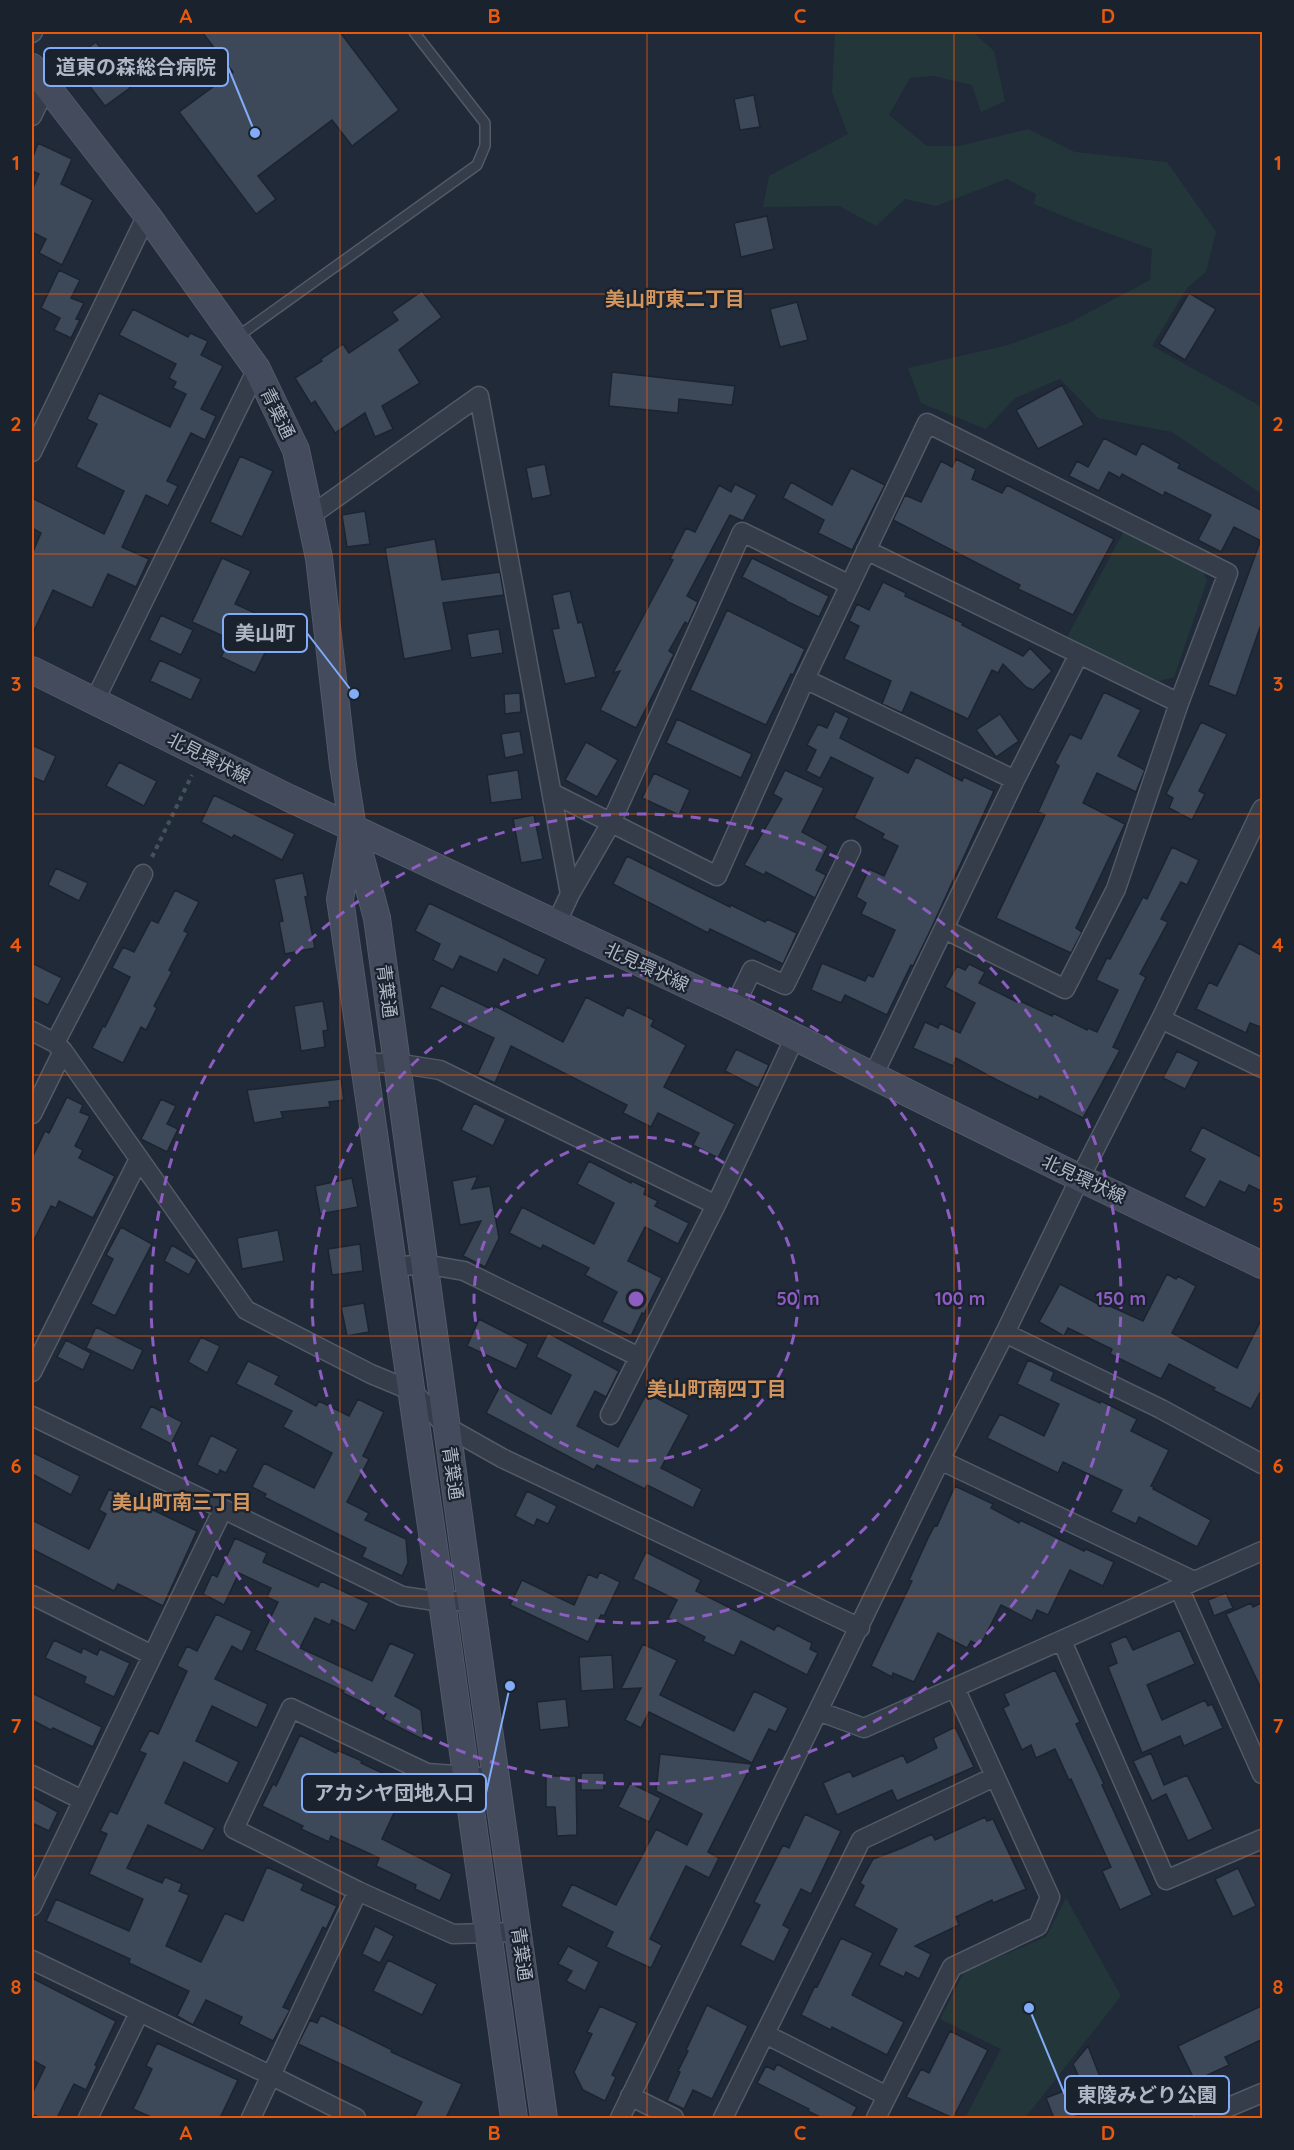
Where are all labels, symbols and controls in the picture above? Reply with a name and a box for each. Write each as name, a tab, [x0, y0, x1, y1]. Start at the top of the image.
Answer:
text: A	[180, 3, 193, 28]
text: B	[487, 3, 501, 28]
text: C	[794, 3, 807, 28]
text: D	[1101, 3, 1115, 28]
callout: 道東の森総合病院	[44, 48, 228, 86]
text: 道東の森総合病院	[56, 54, 216, 79]
text: 1	[12, 150, 20, 175]
text: 1	[1274, 150, 1282, 175]
district label: 美山町東二丁目	[605, 286, 745, 311]
street label: 青葉通	[256, 384, 300, 442]
text: 2	[10, 411, 22, 436]
text: 2	[1272, 411, 1284, 436]
callout: 美山町	[223, 614, 307, 652]
text: 美山町	[235, 620, 295, 645]
text: 3	[11, 671, 21, 696]
text: 3	[1273, 671, 1283, 696]
street label: 北見環状線	[164, 727, 254, 789]
text: 4	[10, 932, 22, 957]
text: 4	[1272, 932, 1284, 957]
street label: 北見環状線	[601, 938, 693, 996]
street label: 青葉通	[372, 963, 402, 1019]
street label: 北見環状線	[1038, 1150, 1130, 1208]
text: 5	[10, 1192, 22, 1217]
text: 5	[1272, 1192, 1284, 1217]
text: 50 m	[776, 1287, 820, 1310]
text: 100 m	[935, 1287, 985, 1310]
text: 150 m	[1096, 1287, 1146, 1310]
centre of rings	[626, 1289, 646, 1309]
district label: 美山町南四丁目	[647, 1376, 787, 1401]
street label: 青葉通	[438, 1445, 468, 1501]
text: 6	[10, 1453, 22, 1478]
text: 6	[1272, 1453, 1284, 1478]
district label: 美山町南三丁目	[112, 1489, 252, 1514]
text: 7	[11, 1713, 22, 1738]
text: 7	[1273, 1713, 1284, 1738]
callout: アカシヤ団地入口	[302, 1774, 486, 1812]
text: アカシヤ団地入口	[314, 1780, 474, 1805]
street label: 青葉通	[507, 1926, 537, 1982]
text: 8	[11, 1974, 22, 1999]
text: 8	[1273, 1974, 1284, 1999]
callout: 東陵みどり公園	[1065, 2076, 1229, 2114]
text: 東陵みどり公園	[1077, 2082, 1217, 2107]
text: A	[180, 2120, 193, 2145]
text: B	[487, 2120, 501, 2145]
text: C	[794, 2120, 807, 2145]
text: D	[1101, 2120, 1115, 2145]

